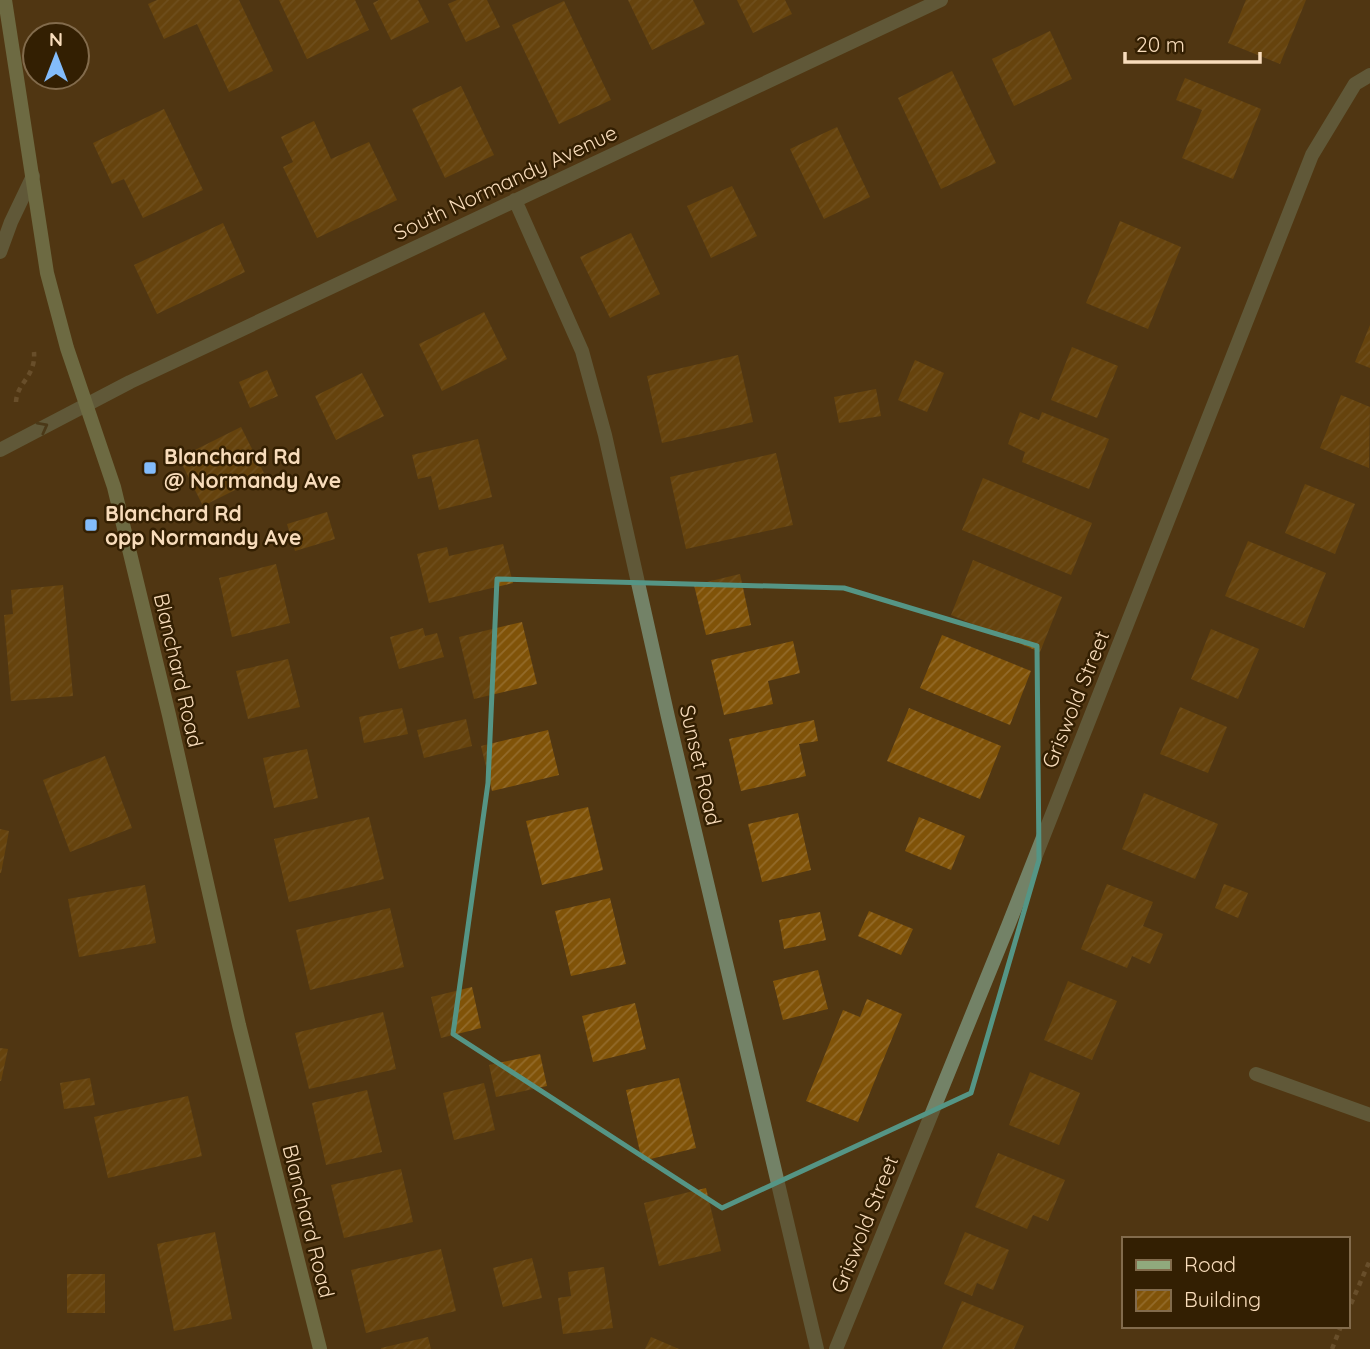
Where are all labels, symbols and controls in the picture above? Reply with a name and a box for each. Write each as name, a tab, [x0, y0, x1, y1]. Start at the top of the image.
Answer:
north arrow	[21, 21, 91, 91]
scale bar	[1125, 21, 1260, 65]
text: N	[49, 27, 63, 51]
text: 20 m	[1136, 31, 1185, 57]
street label: South Normandy Avenue	[389, 119, 621, 245]
one-way arrow	[36, 421, 49, 435]
place label: Blanchard Rd @ Normandy Ave	[164, 443, 341, 493]
marker: Blanchard Rd @ Normandy Ave	[142, 460, 158, 476]
place label: Blanchard Rd opp Normandy Ave	[105, 500, 301, 550]
marker: Blanchard Rd opp Normandy Ave	[83, 517, 99, 533]
street label: Blanchard Road	[149, 591, 209, 749]
street label: Griswold Street	[1036, 626, 1114, 772]
street label: Sunset Road	[675, 702, 727, 828]
street label: Blanchard Road	[277, 1142, 341, 1300]
street label: Griswold Street	[825, 1151, 903, 1297]
legend	[1122, 1237, 1349, 1328]
text: Road	[1184, 1251, 1236, 1277]
text: Building	[1184, 1286, 1261, 1312]

